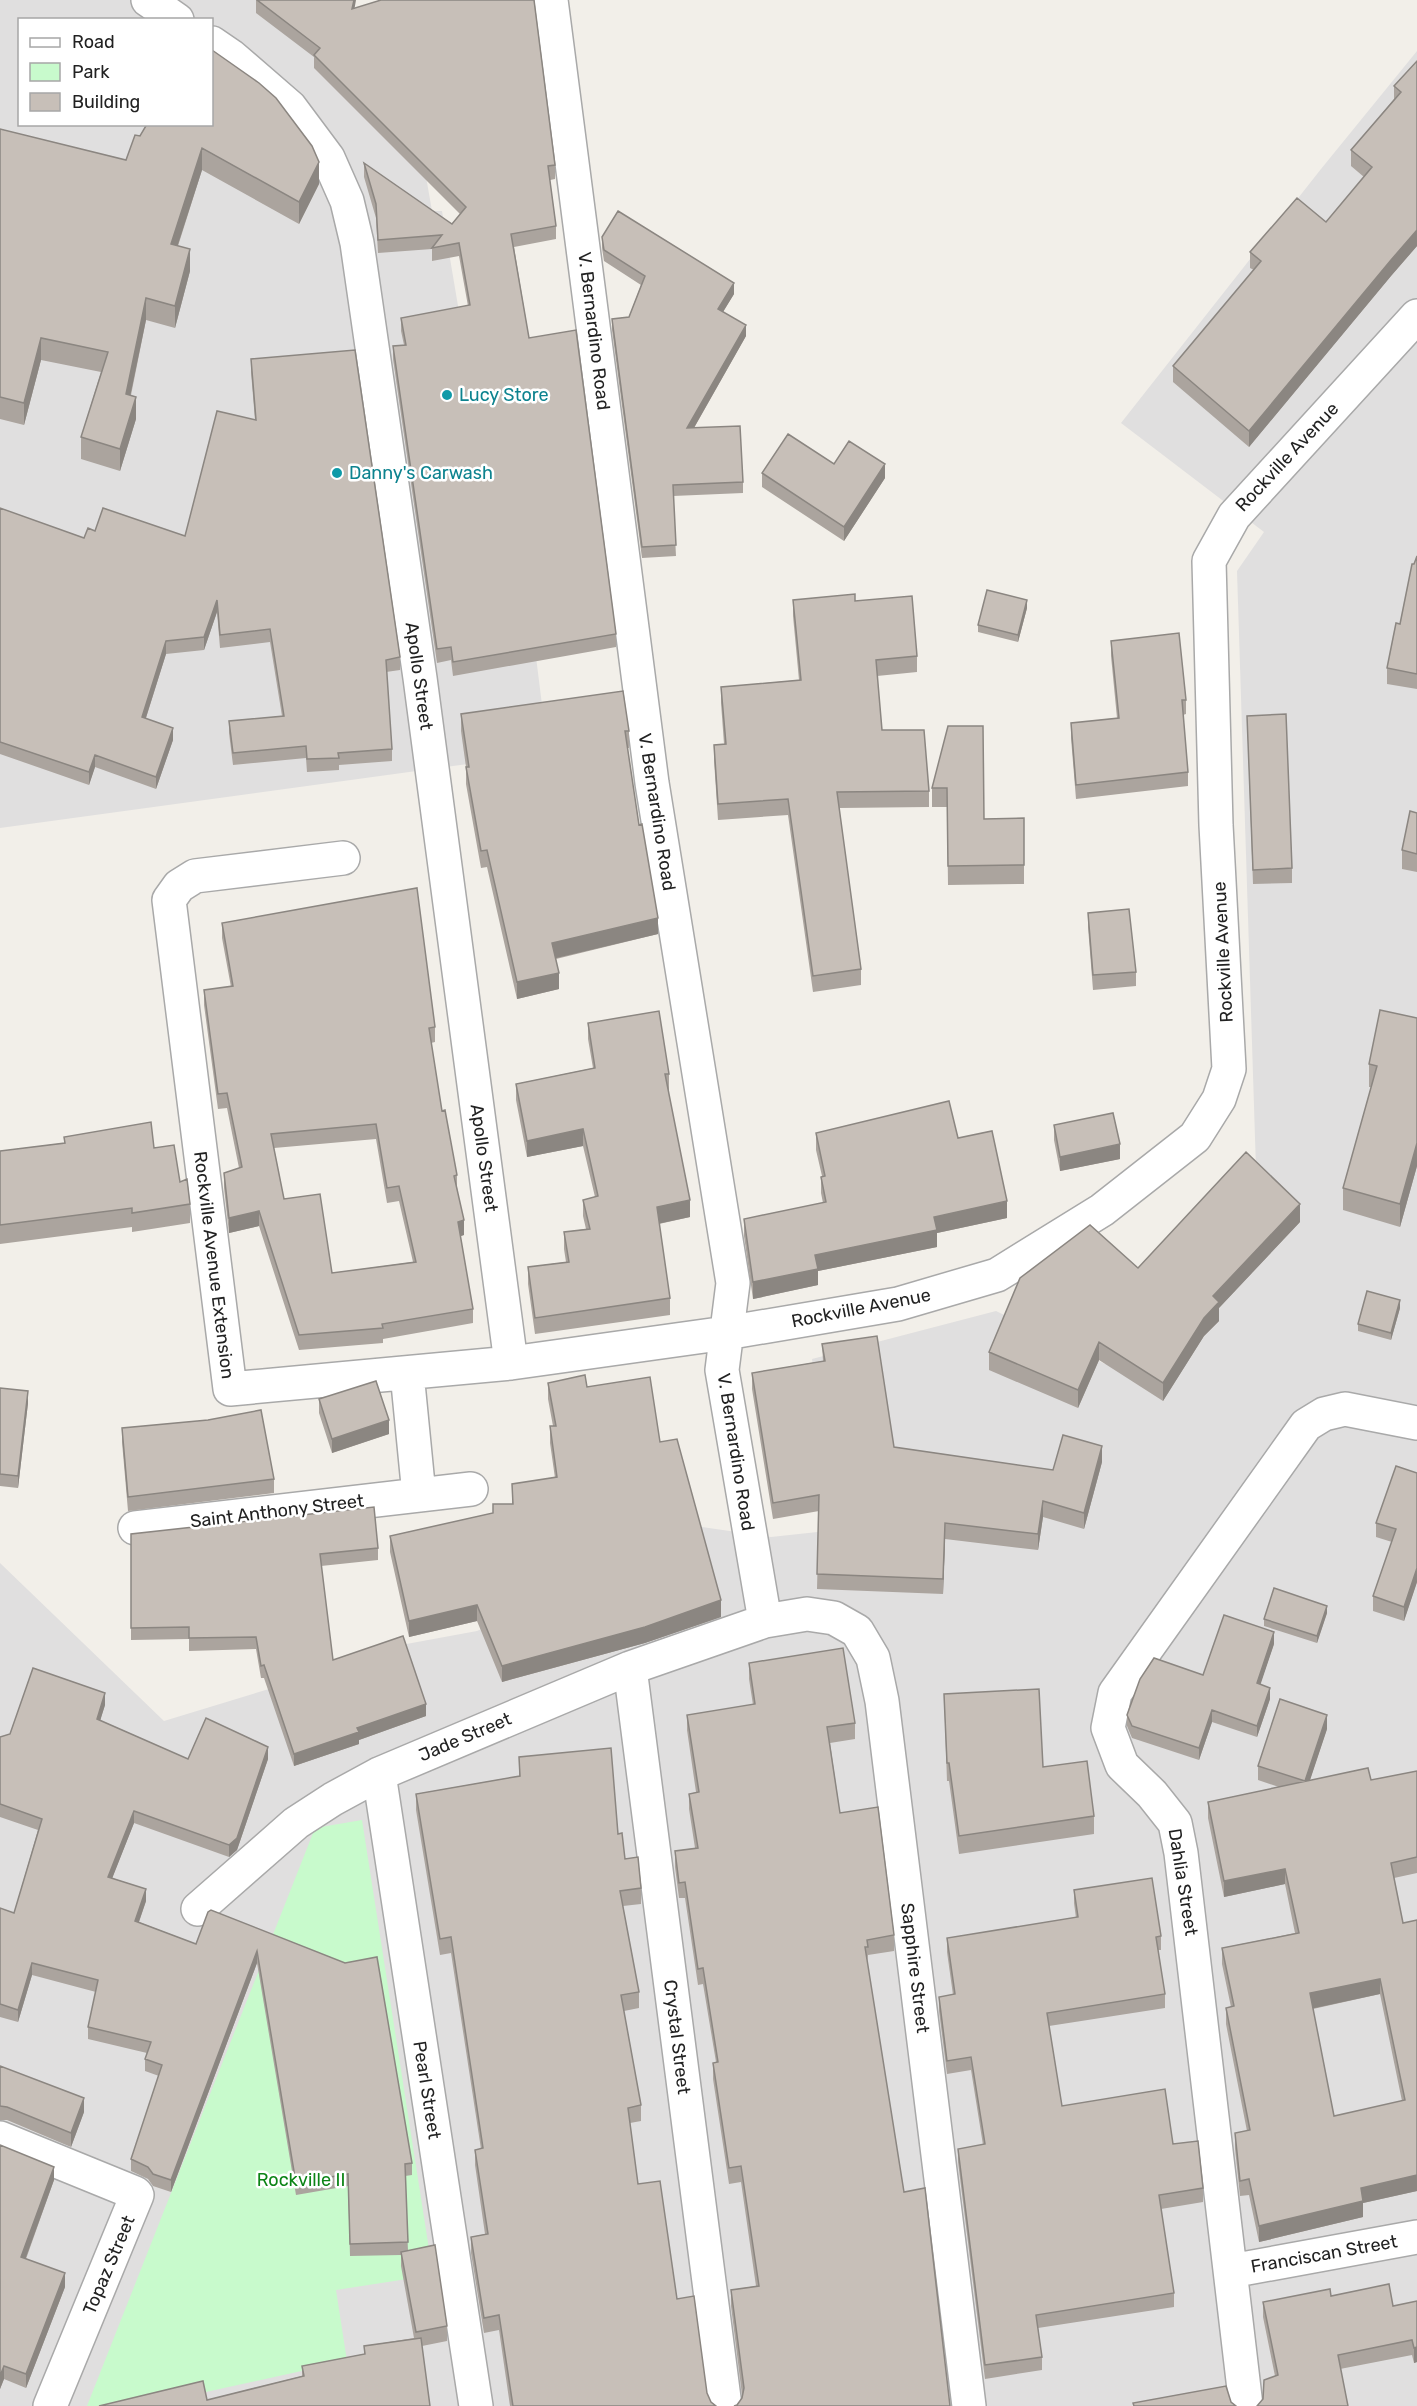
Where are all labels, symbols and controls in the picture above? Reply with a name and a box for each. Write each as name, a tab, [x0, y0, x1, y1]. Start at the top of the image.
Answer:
legend	[18, 18, 213, 126]
text: Road	[72, 31, 115, 53]
text: Park	[72, 61, 110, 83]
text: Building	[72, 91, 140, 113]
street label: V. Bernardino Road	[573, 251, 615, 411]
place label: Lucy Store	[459, 384, 549, 406]
marker: Lucy Store	[440, 388, 454, 402]
street label: Rockville Avenue	[1231, 398, 1343, 516]
place label: Danny's Carwash	[349, 462, 493, 484]
marker: Danny's Carwash	[330, 466, 344, 480]
street label: Apollo Street	[401, 621, 437, 731]
street label: V. Bernardino Road	[634, 732, 680, 892]
street label: Rockville Avenue	[1208, 881, 1238, 1023]
street label: Apollo Street	[466, 1103, 502, 1213]
street label: Rockville Avenue Extension	[189, 1150, 239, 1380]
street label: Rockville Avenue	[790, 1284, 932, 1332]
street label: V. Bernardino Road	[713, 1372, 759, 1532]
street label: Saint Anthony Street	[189, 1489, 365, 1533]
street label: Jade Street	[415, 1708, 515, 1766]
street label: Dahlia Street	[1164, 1827, 1202, 1937]
street label: Sapphire Street	[896, 1902, 934, 2034]
street label: Crystal Street	[659, 1978, 695, 2096]
street label: Pearl Street	[408, 2039, 446, 2141]
park label: Rockville II	[257, 2169, 345, 2191]
street label: Topaz Street	[78, 2212, 140, 2318]
street label: Franciscan Street	[1249, 2230, 1399, 2278]

